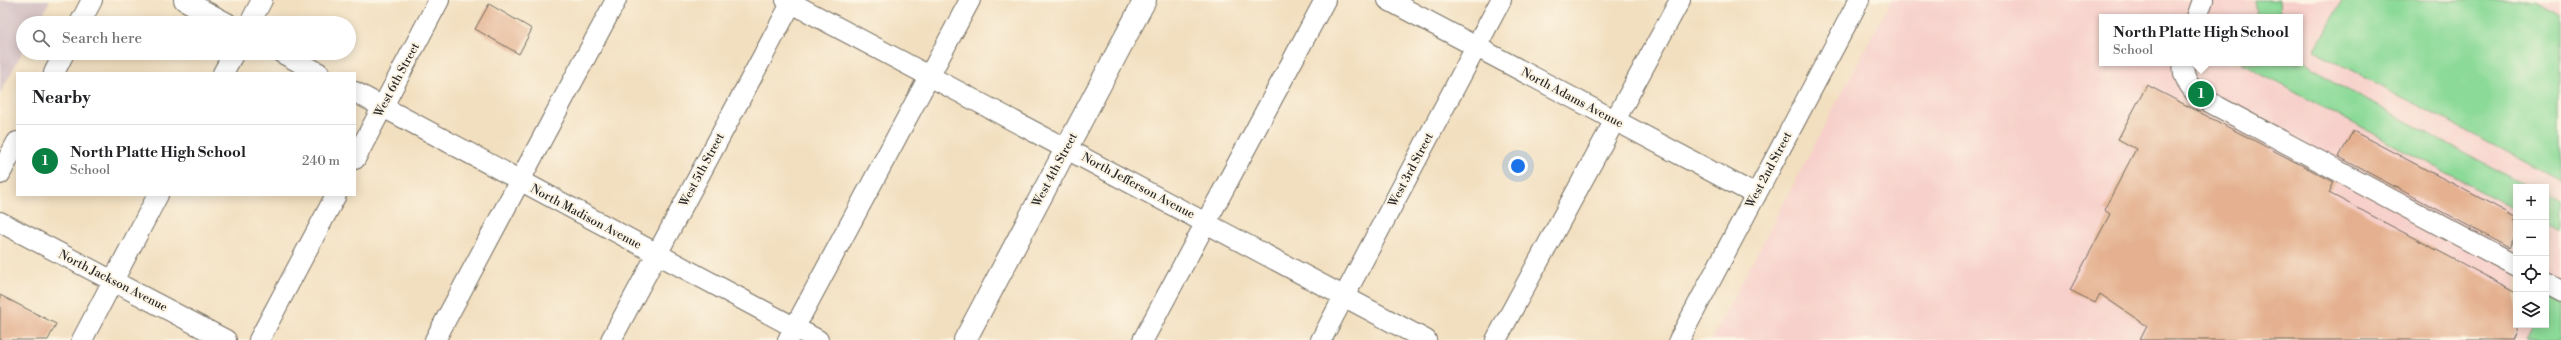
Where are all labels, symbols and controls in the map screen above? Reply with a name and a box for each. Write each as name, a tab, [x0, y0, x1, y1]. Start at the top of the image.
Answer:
popup	[2099, 14, 2303, 66]
search box	[16, 16, 356, 60]
text: North Platte High School	[2113, 23, 2289, 42]
icon: search	[30, 27, 52, 49]
text: Search here	[62, 29, 142, 48]
street label: West 6th Street	[371, 40, 423, 121]
text: School	[2113, 42, 2153, 58]
street label: North Adams Avenue	[1518, 65, 1626, 131]
pin: 1	[2188, 79, 2214, 109]
text: Nearby	[32, 87, 91, 109]
street label: West 2nd Street	[1742, 129, 1796, 212]
street label: West 5th Street	[676, 130, 728, 210]
street label: West 4th Street	[1029, 130, 1081, 211]
street label: West 3rd Street	[1385, 130, 1437, 211]
text: North Platte High School	[70, 143, 246, 162]
street label: North Jefferson Avenue	[1079, 150, 1197, 222]
text: 1	[42, 153, 48, 169]
text: 240 m	[302, 153, 340, 169]
your location	[1508, 156, 1528, 176]
text: School	[70, 162, 110, 178]
street label: North Madison Avenue	[528, 181, 644, 253]
map controls	[2513, 184, 2549, 328]
button: +	[2513, 184, 2549, 220]
button: −	[2513, 220, 2549, 256]
street label: North Jackson Avenue	[56, 247, 170, 315]
button: locate	[2513, 256, 2549, 292]
button: layers	[2513, 292, 2549, 328]

